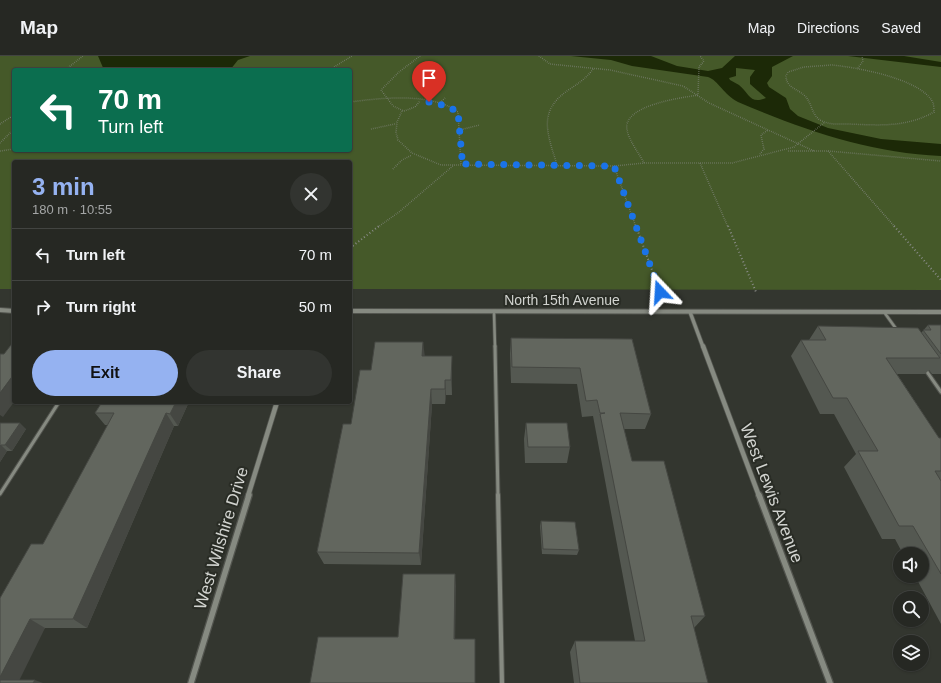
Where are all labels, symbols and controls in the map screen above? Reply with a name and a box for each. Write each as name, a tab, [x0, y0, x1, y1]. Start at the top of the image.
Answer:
text: Map	[20, 17, 58, 38]
text: Map	[748, 20, 775, 36]
text: Directions	[797, 20, 859, 36]
text: Saved	[881, 20, 921, 36]
pin	[412, 61, 446, 102]
icon: arrive	[418, 67, 440, 89]
icon: left	[32, 84, 84, 136]
text: 70 m	[98, 84, 162, 115]
text: Turn left	[98, 117, 163, 137]
text: 3 min	[32, 173, 95, 200]
button: close	[290, 173, 332, 215]
text: 180 m · 10:55	[32, 202, 112, 217]
icon: left	[32, 244, 54, 266]
text: Turn left	[66, 246, 125, 263]
text: 70 m	[299, 246, 332, 263]
position arrow	[639, 271, 681, 313]
street label: North 15th Avenue	[504, 292, 620, 308]
icon: right	[32, 296, 54, 318]
text: Turn right	[66, 298, 136, 315]
text: 50 m	[299, 298, 332, 315]
button: Exit	[32, 350, 178, 396]
button: Share	[186, 350, 332, 396]
street label: West Lewis Avenue	[736, 421, 807, 566]
street label: West Wilshire Drive	[191, 465, 252, 612]
map controls	[893, 547, 929, 671]
button: sound	[893, 547, 929, 583]
button: search	[893, 591, 929, 627]
button: layers	[893, 635, 929, 671]

